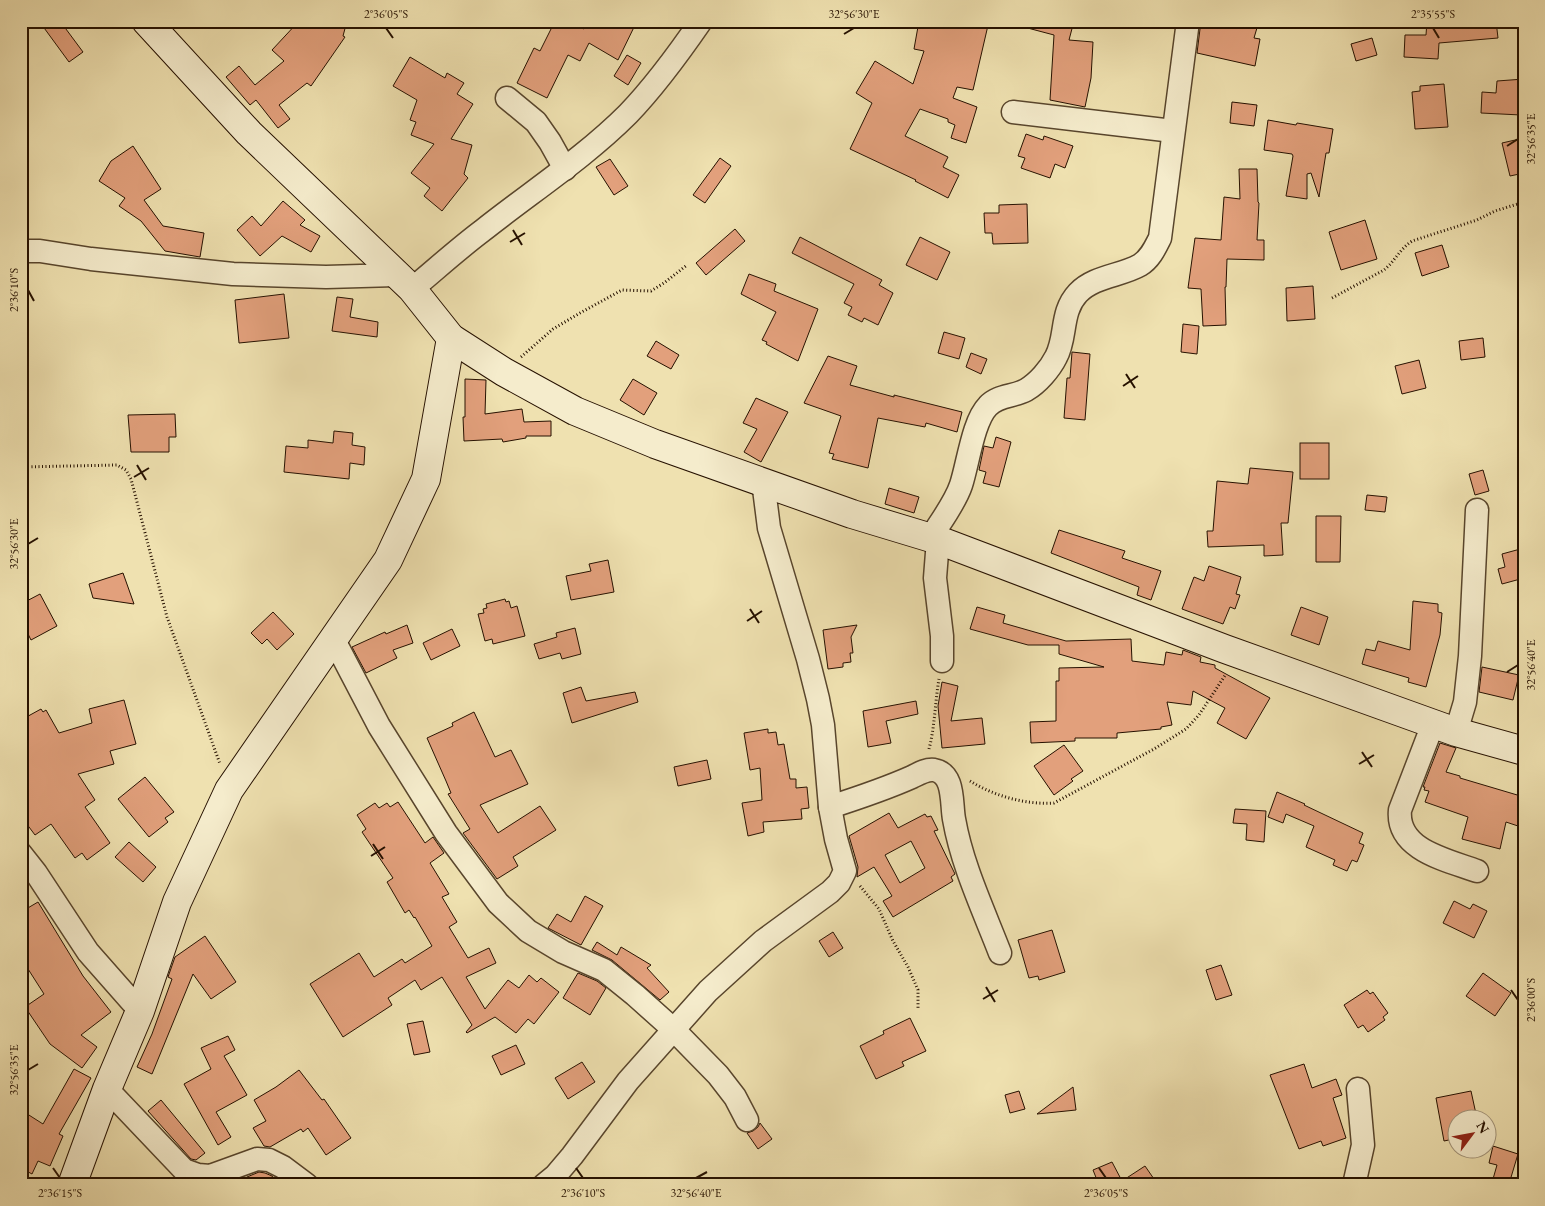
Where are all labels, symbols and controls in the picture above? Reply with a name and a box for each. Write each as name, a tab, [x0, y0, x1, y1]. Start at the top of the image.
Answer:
text: 2°36'05"S	[364, 6, 409, 22]
text: 32°56'30"E	[828, 6, 880, 22]
text: 2°35'55"S	[1411, 6, 1456, 22]
text: 32°56'35"E	[1523, 113, 1539, 165]
text: 2°36'10"S	[6, 267, 22, 312]
text: 32°56'30"E	[6, 518, 22, 570]
text: 32°56'40"E	[1523, 639, 1539, 691]
text: 2°36'00"S	[1523, 977, 1539, 1022]
text: 32°56'35"E	[6, 1044, 22, 1096]
north arrow	[1448, 1108, 1498, 1158]
text: N	[1472, 1118, 1494, 1137]
text: 2°36'15"S	[38, 1185, 83, 1201]
text: 2°36'10"S	[561, 1185, 606, 1201]
text: 32°56'40"E	[670, 1185, 722, 1201]
text: 2°36'05"S	[1084, 1185, 1129, 1201]

